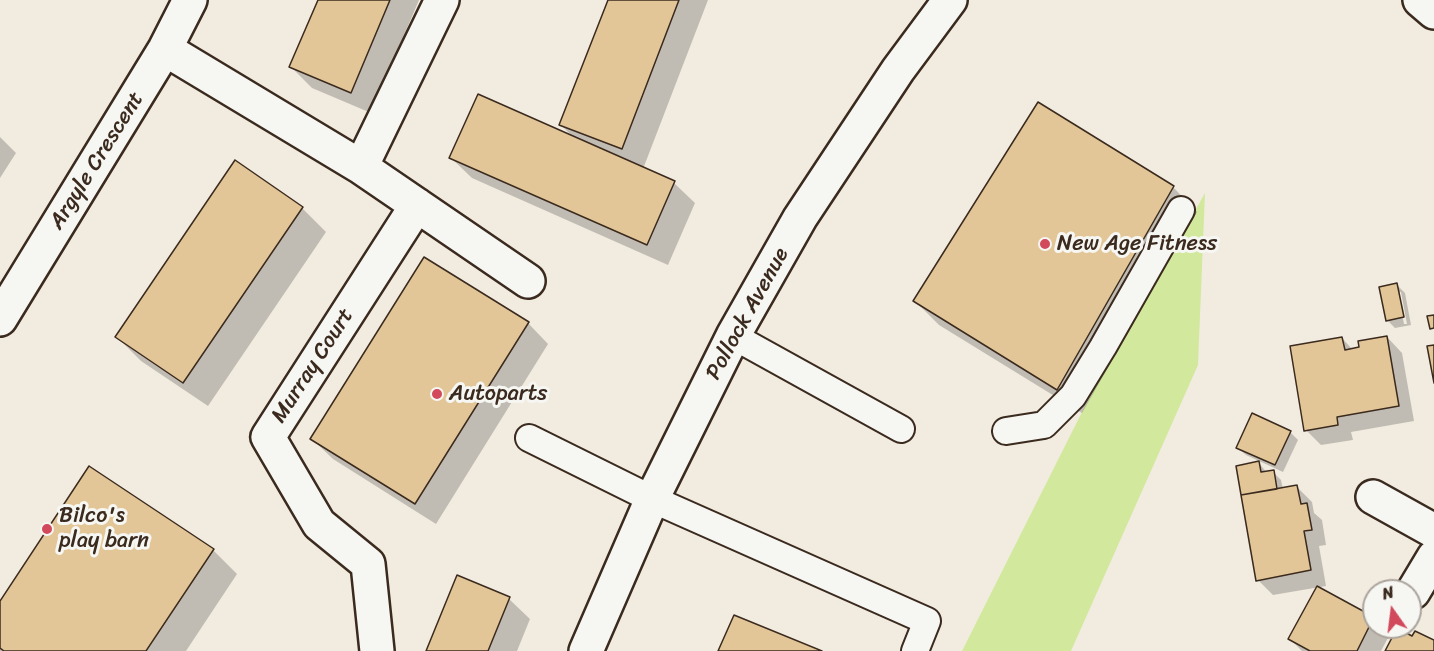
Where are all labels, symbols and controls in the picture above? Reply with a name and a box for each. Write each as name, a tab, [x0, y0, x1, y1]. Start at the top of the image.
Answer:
street label: Argyle Crescent	[44, 87, 150, 235]
place label: New Age Fitness	[1057, 231, 1217, 257]
marker: New Age Fitness	[1038, 237, 1052, 251]
street label: Pollock Avenue	[701, 243, 795, 385]
street label: Murray Court	[266, 304, 360, 428]
place label: Autoparts	[449, 381, 547, 407]
marker: Autoparts	[430, 387, 444, 401]
place label: Bilco's play barn	[59, 503, 149, 554]
marker: Bilco's play barn	[40, 522, 54, 536]
text: N	[1379, 578, 1397, 608]
north arrow	[1362, 579, 1422, 639]

